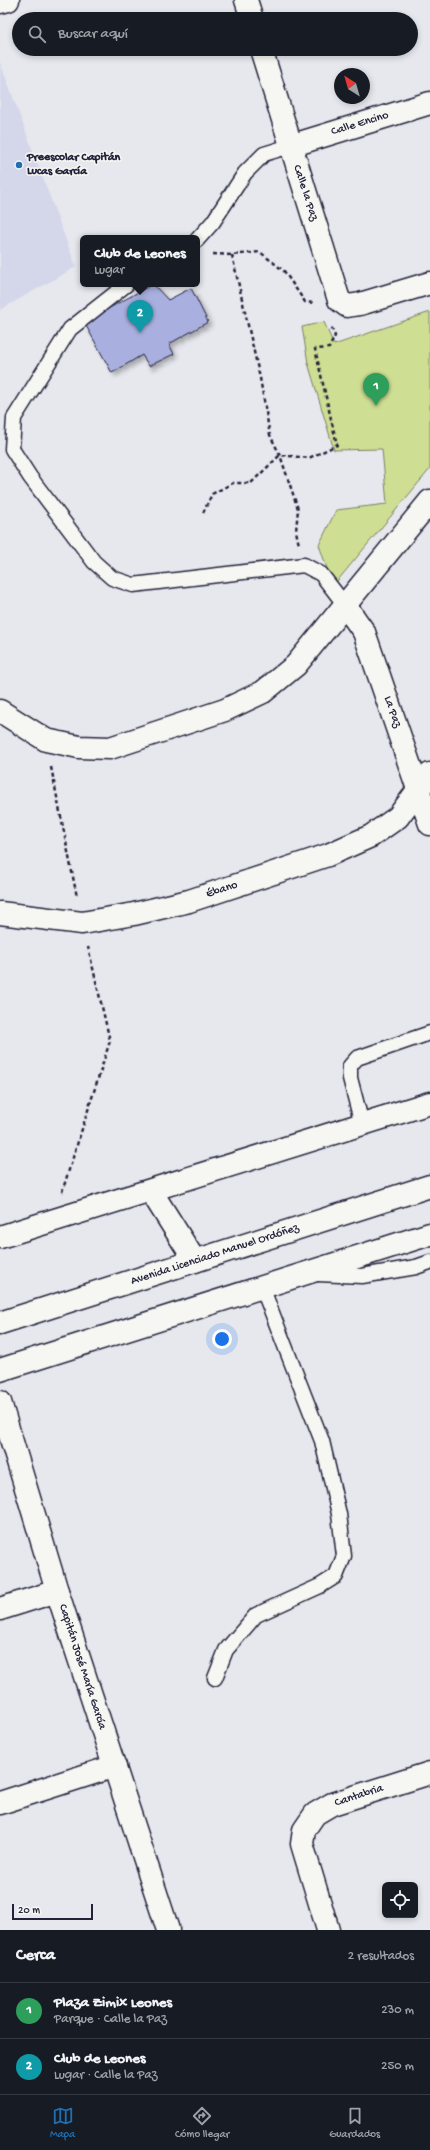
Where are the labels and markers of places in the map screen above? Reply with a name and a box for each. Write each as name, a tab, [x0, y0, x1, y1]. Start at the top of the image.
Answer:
place label: Preescolar Capitán Lucas García	[26, 151, 121, 179]
marker: Preescolar Capitán Lucas García	[14, 160, 24, 170]
pin: 2	[127, 300, 153, 333]
pin: 1	[363, 373, 389, 406]

